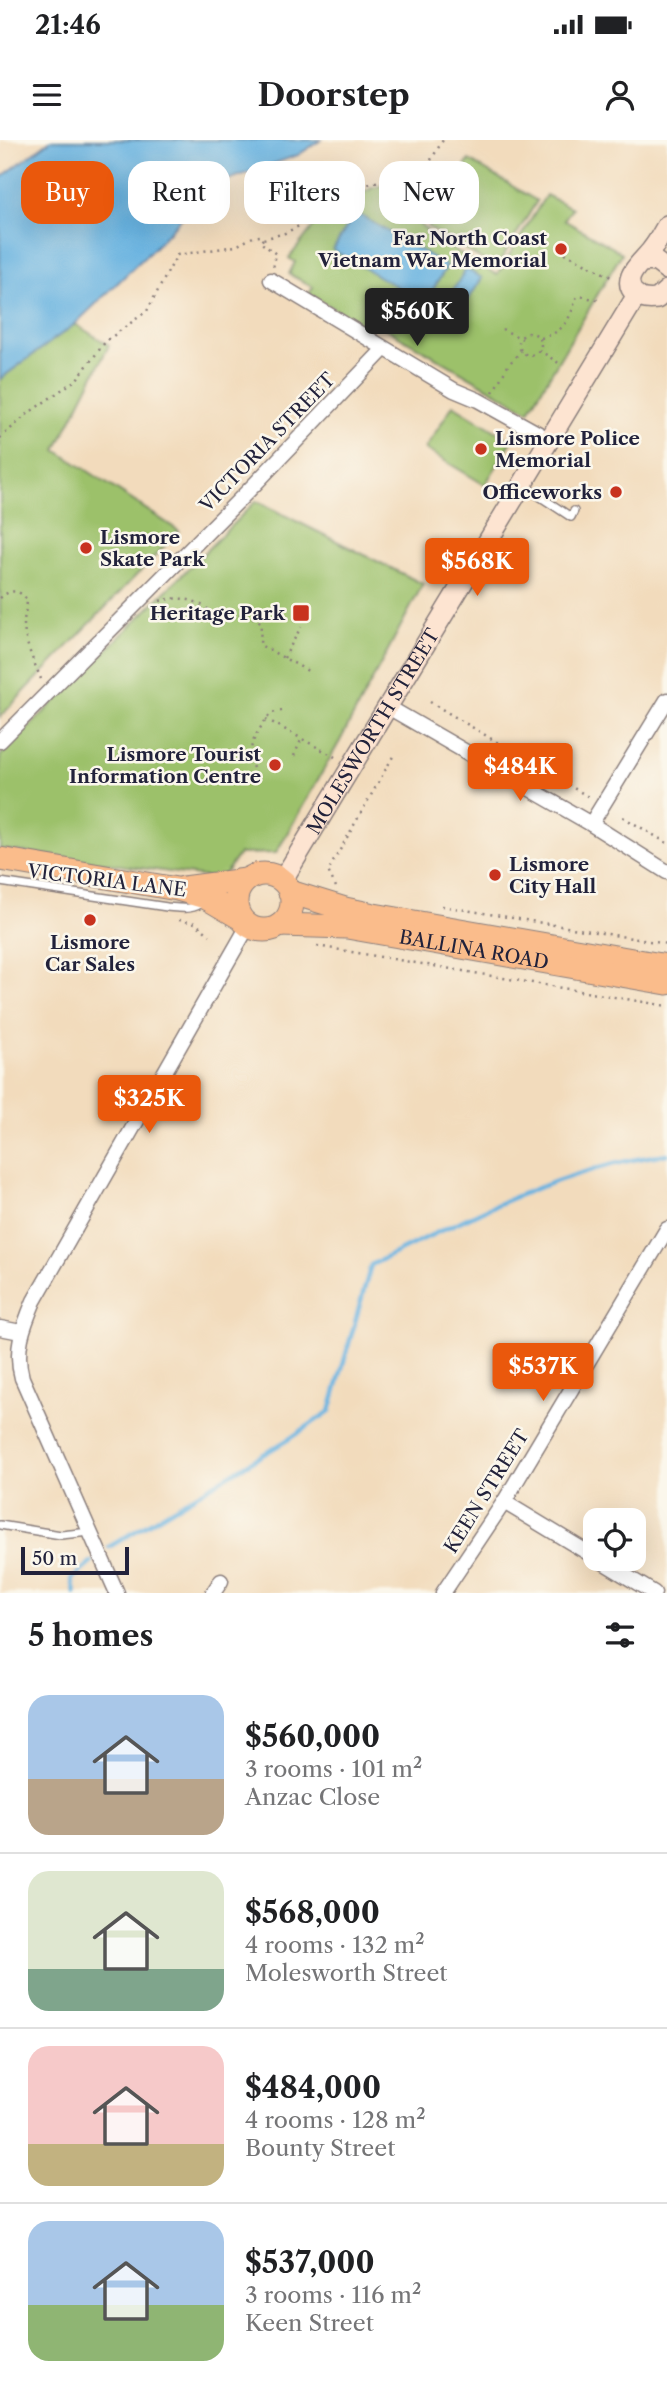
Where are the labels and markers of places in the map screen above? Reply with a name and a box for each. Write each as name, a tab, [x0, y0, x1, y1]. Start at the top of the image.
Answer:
place label: Far North Coast Vietnam War Memorial	[317, 227, 547, 272]
marker: Far North Coast Vietnam War Memorial	[553, 241, 569, 257]
pin: $560K	[368, 288, 466, 348]
place label: Lismore Police Memorial	[495, 427, 640, 472]
marker: Lismore Police Memorial	[473, 441, 489, 457]
place label: Officeworks	[482, 481, 602, 504]
marker: Officeworks	[608, 484, 624, 500]
place label: Lismore Skate Park	[100, 526, 205, 571]
pin: $568K	[428, 538, 526, 598]
marker: Lismore Skate Park	[78, 540, 94, 556]
place label: Heritage Park	[150, 602, 285, 625]
marker: Heritage Park	[291, 603, 311, 623]
place label: Lismore Tourist Information Centre	[69, 743, 261, 788]
pin: $484K	[471, 744, 569, 803]
marker: Lismore Tourist Information Centre	[267, 757, 283, 773]
place label: Lismore City Hall	[509, 853, 596, 898]
marker: Lismore City Hall	[487, 867, 503, 883]
marker: Lismore Car Sales	[82, 912, 98, 928]
place label: Lismore Car Sales	[45, 931, 135, 976]
pin: $325K	[100, 1076, 198, 1135]
pin: $537K	[494, 1344, 592, 1403]

